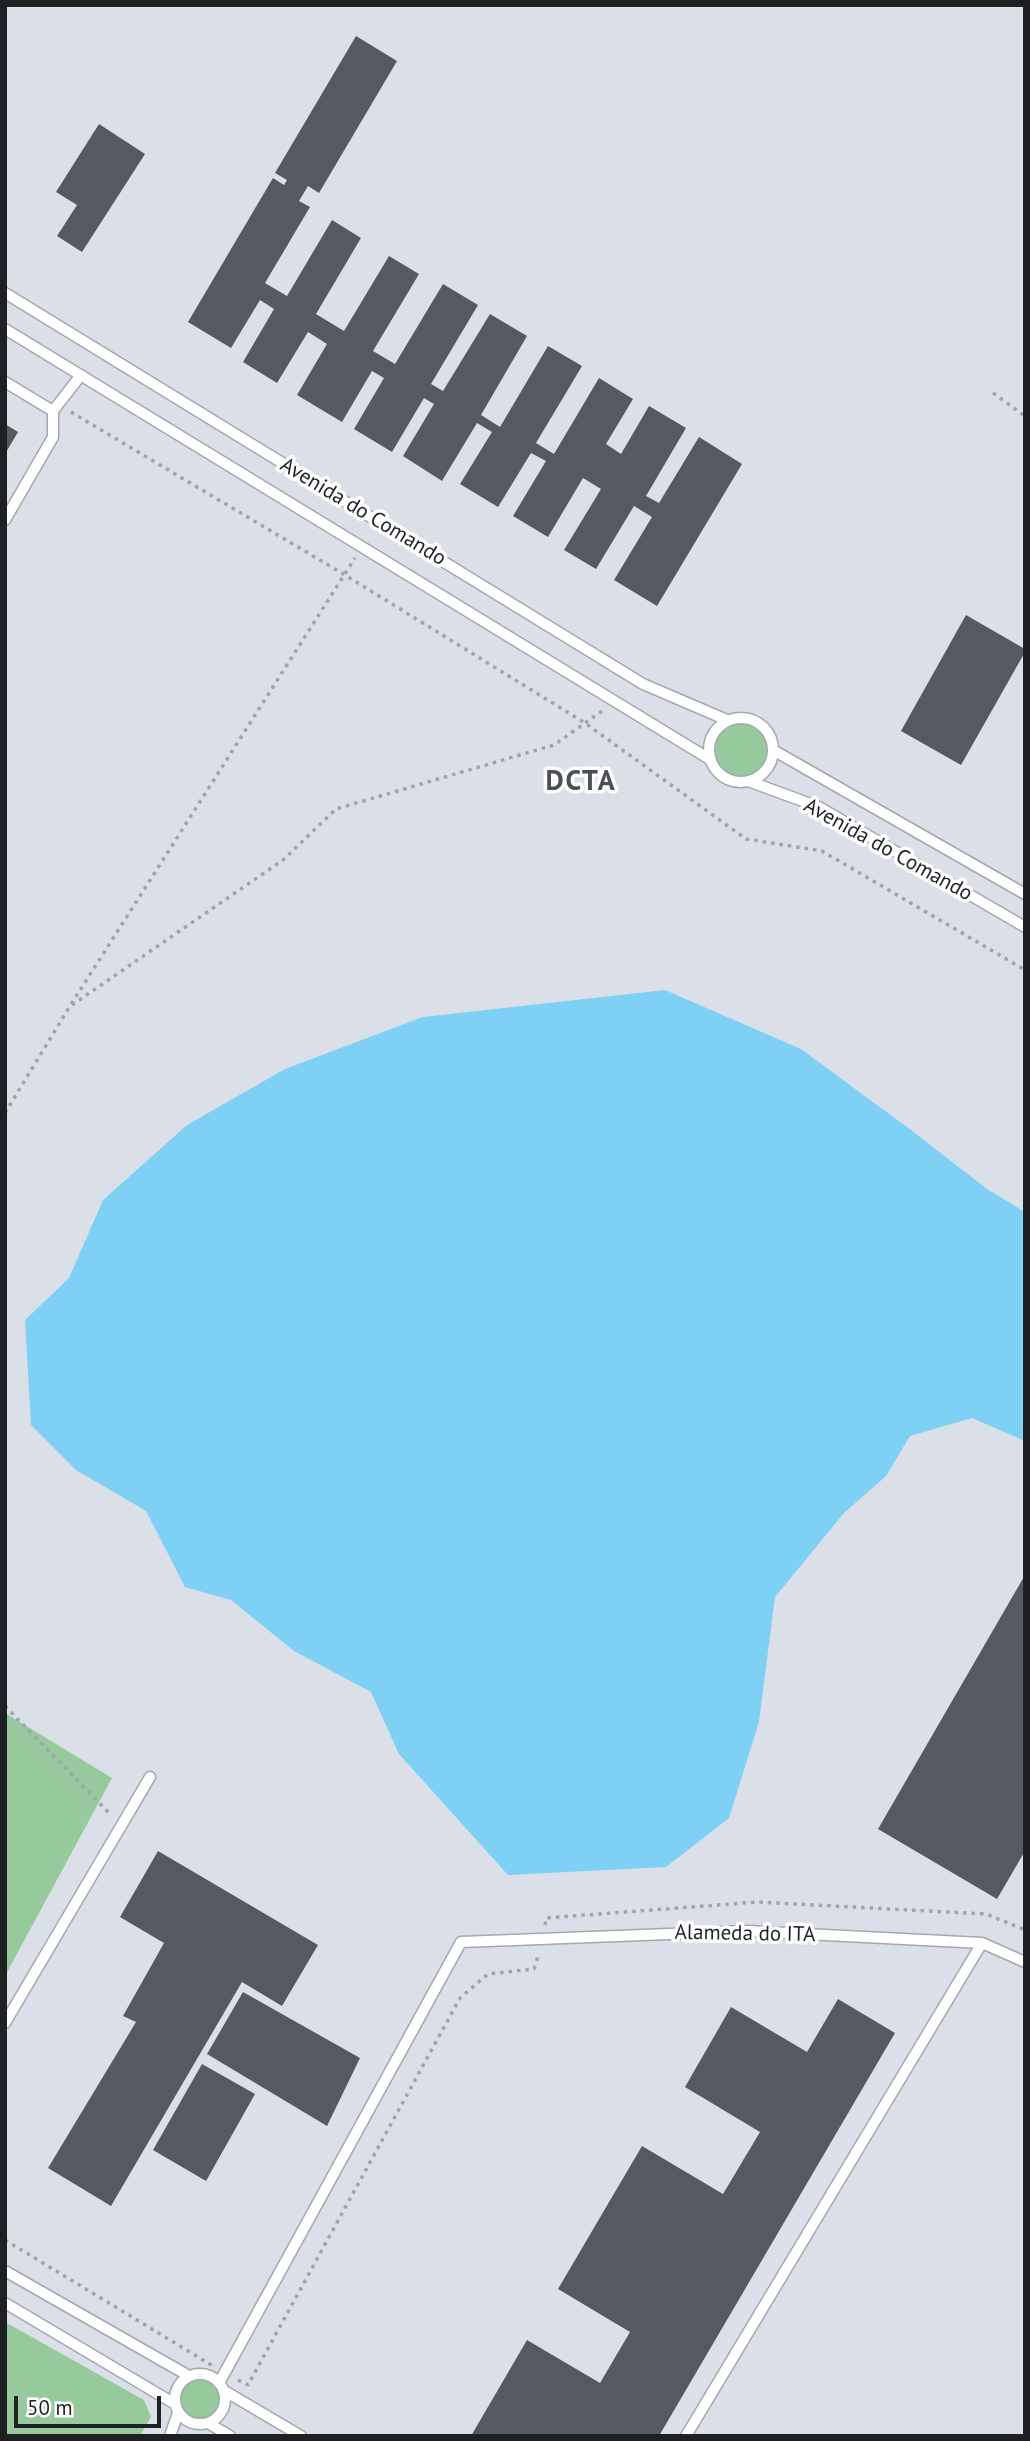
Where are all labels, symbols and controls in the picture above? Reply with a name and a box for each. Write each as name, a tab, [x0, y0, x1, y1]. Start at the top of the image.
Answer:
street label: Avenida do Comando	[276, 453, 450, 571]
district label: DCTA	[546, 765, 616, 799]
street label: Avenida do Comando	[799, 793, 977, 907]
street label: Alameda do ITA	[674, 1920, 816, 1948]
scale bar	[18, 2382, 164, 2426]
text: 50 m	[27, 2394, 73, 2421]

